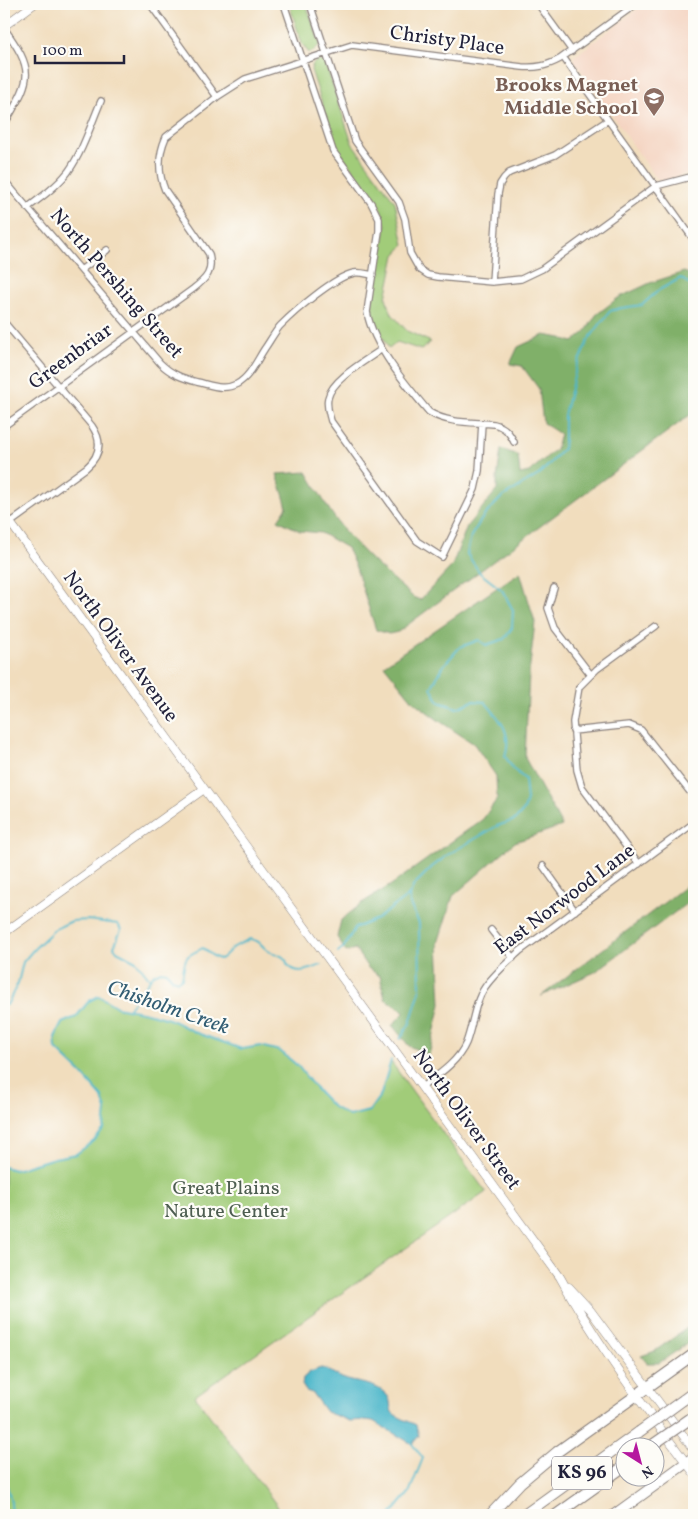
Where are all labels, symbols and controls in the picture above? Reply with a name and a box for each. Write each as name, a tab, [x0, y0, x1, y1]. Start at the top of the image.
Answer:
street label: Christy Place	[388, 19, 506, 63]
scale bar	[35, 32, 124, 64]
text: 100 m	[42, 41, 82, 62]
place label: Brooks Magnet Middle School	[495, 72, 638, 123]
school or university icon: Brooks Magnet Middle School	[642, 86, 666, 117]
street label: North Pershing Street	[43, 203, 189, 365]
street label: Greenbriar	[23, 317, 119, 397]
street label: North Oliver Avenue	[55, 566, 185, 728]
street label: East Norwood Lane	[489, 838, 641, 962]
water label: Chisholm Creek	[103, 974, 233, 1043]
street label: North Oliver Street	[405, 1044, 527, 1196]
park label: Great Plains Nature Center	[164, 1175, 288, 1226]
north arrow	[616, 1436, 666, 1486]
road number: KS 96	[552, 1456, 612, 1490]
text: N	[637, 1461, 656, 1482]

